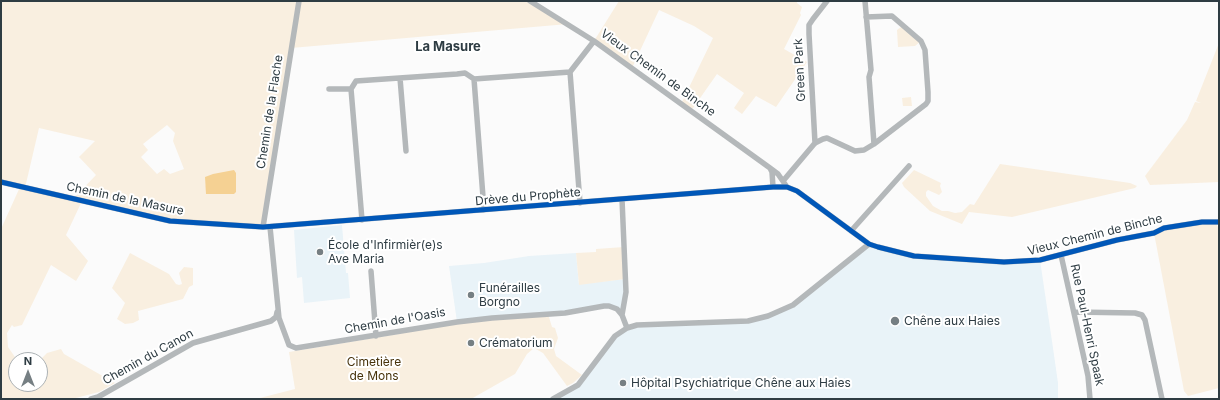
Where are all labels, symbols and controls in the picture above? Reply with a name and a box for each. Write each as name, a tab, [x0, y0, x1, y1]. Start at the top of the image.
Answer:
street label: Vieux Chemin de Binche	[598, 26, 718, 120]
street label: Green Park	[791, 38, 809, 102]
district label: La Masure	[415, 39, 481, 55]
street label: Chemin de la Flache	[254, 54, 286, 170]
street label: Chemin de la Masure	[65, 180, 185, 218]
street label: Drève du Prophète	[475, 185, 581, 209]
street label: Vieux Chemin de Binche	[1026, 211, 1164, 259]
place label: École d'Infirmièr(e)s Ave Maria	[328, 238, 443, 266]
marker: École d'Infirmièr(e)s Ave Maria	[315, 247, 325, 257]
street label: Rue Paul-Henri Spaak	[1067, 263, 1107, 387]
place label: Funérailles Borgno	[479, 281, 540, 309]
marker: Funérailles Borgno	[466, 290, 476, 300]
street label: Chemin de l'Oasis	[343, 305, 447, 337]
place label: Chêne aux Haies	[904, 314, 1000, 328]
marker: Chêne aux Haies	[889, 315, 901, 327]
street label: Chemin du Canon	[100, 326, 196, 388]
place label: Crématorium	[479, 336, 553, 350]
marker: Crématorium	[466, 338, 476, 348]
north arrow	[8, 352, 48, 392]
text: N	[24, 354, 32, 368]
park label: Cimetière de Mons	[347, 355, 401, 383]
place label: Hôpital Psychiatrique Chêne aux Haies	[631, 376, 851, 390]
marker: Hôpital Psychiatrique Chêne aux Haies	[618, 378, 628, 388]

